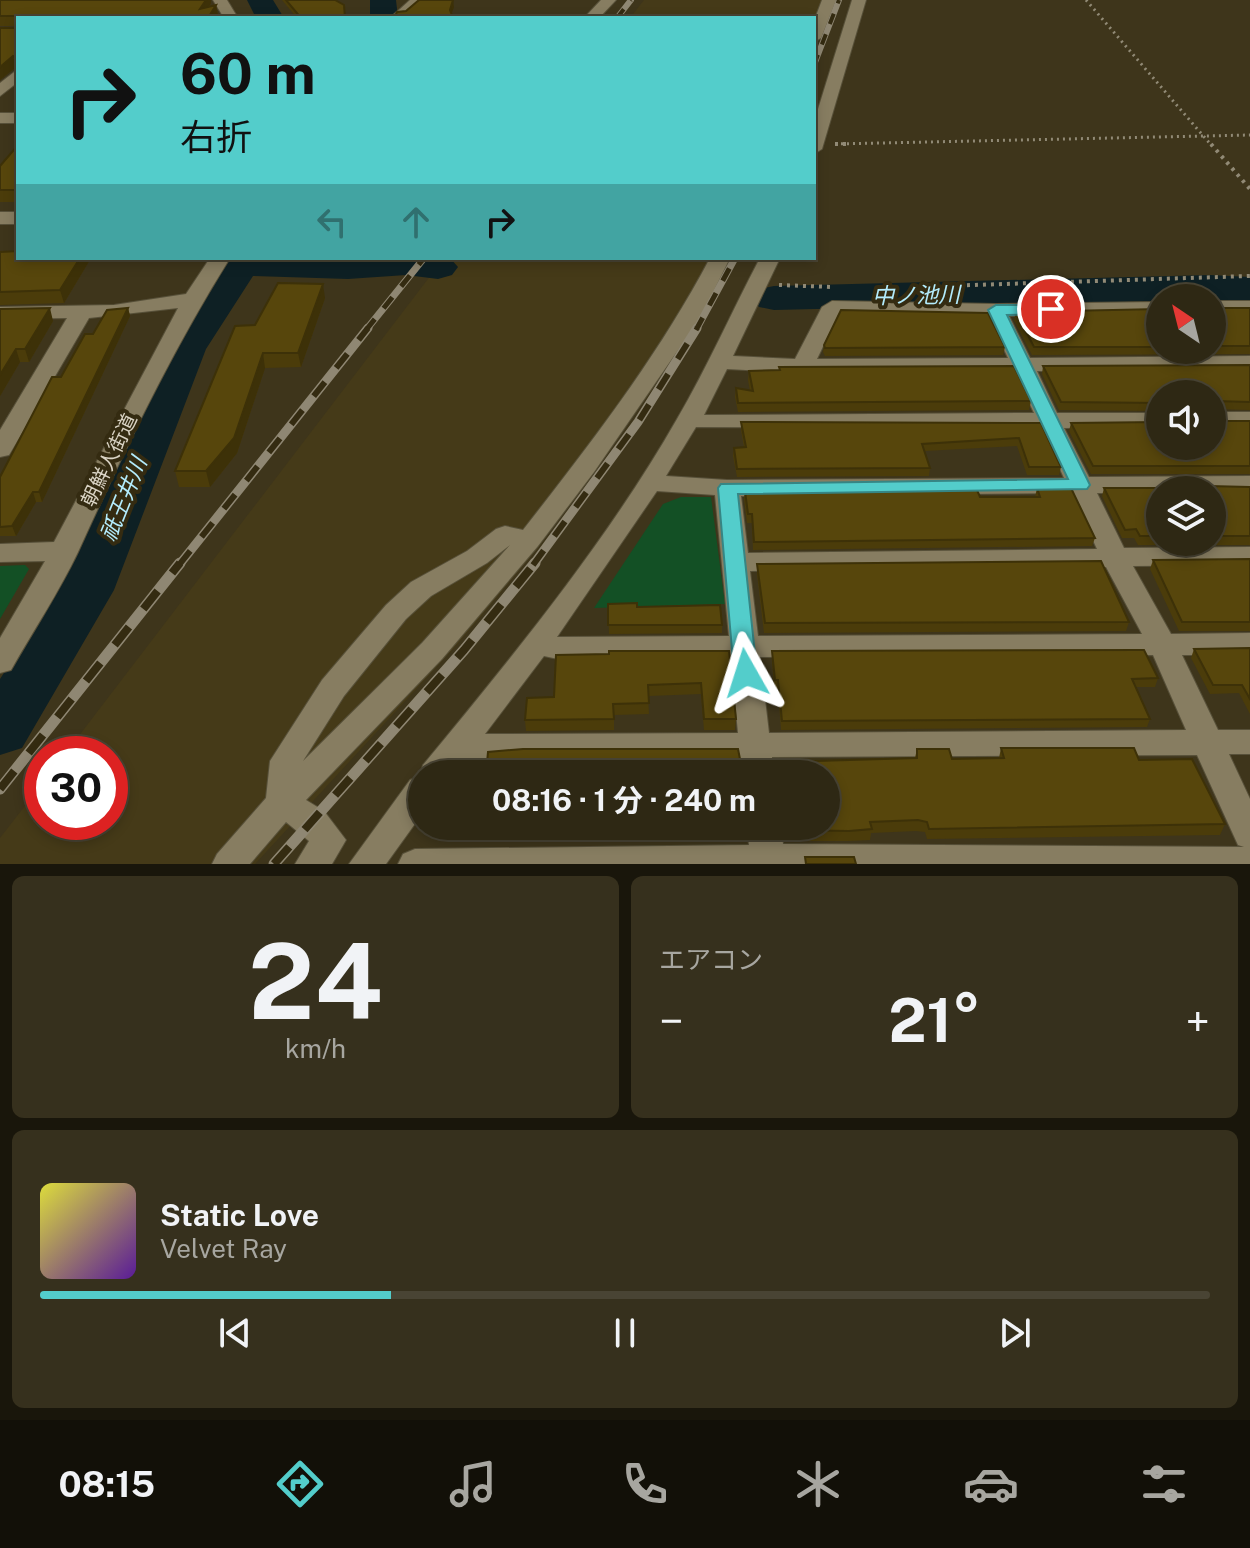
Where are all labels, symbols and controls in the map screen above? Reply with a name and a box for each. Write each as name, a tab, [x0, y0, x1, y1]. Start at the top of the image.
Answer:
text: 60 m	[180, 41, 316, 107]
icon: right	[48, 48, 152, 152]
text: 右折	[180, 116, 252, 158]
icon: left	[310, 200, 354, 244]
icon: ahead	[394, 200, 438, 244]
icon: right	[478, 200, 522, 244]
pin	[1017, 275, 1085, 343]
water label: 中ノ池川	[872, 281, 962, 309]
north arrow	[1146, 284, 1226, 364]
map controls	[1146, 284, 1226, 556]
icon: arrive	[1029, 287, 1073, 331]
button: sound	[1146, 380, 1226, 460]
street label: 朝鮮人街道	[76, 410, 142, 510]
water label: 祇王井川	[94, 451, 152, 545]
button: layers	[1146, 476, 1226, 556]
position arrow	[704, 631, 788, 715]
speed limit sign: 30	[24, 736, 128, 840]
text: 08:16 · 1 分 · 240 m	[492, 782, 756, 818]
text: 24	[248, 920, 383, 1042]
text: エアコン	[659, 944, 763, 975]
text: 21°	[888, 985, 981, 1056]
text: −	[659, 995, 683, 1047]
text: +	[1186, 995, 1210, 1047]
text: km/h	[285, 1033, 346, 1064]
text: Static Love	[160, 1197, 319, 1233]
text: Velvet Ray	[160, 1233, 287, 1264]
icon: previous	[213, 1311, 257, 1355]
icon: pause	[603, 1311, 647, 1355]
icon: next	[993, 1311, 1037, 1355]
icon: directions	[272, 1456, 328, 1512]
icon: music	[445, 1456, 501, 1512]
icon: phone	[617, 1456, 673, 1512]
icon: climate	[790, 1456, 846, 1512]
icon: car	[963, 1456, 1019, 1512]
icon: filters	[1136, 1456, 1192, 1512]
text: 08:15	[58, 1463, 155, 1505]

